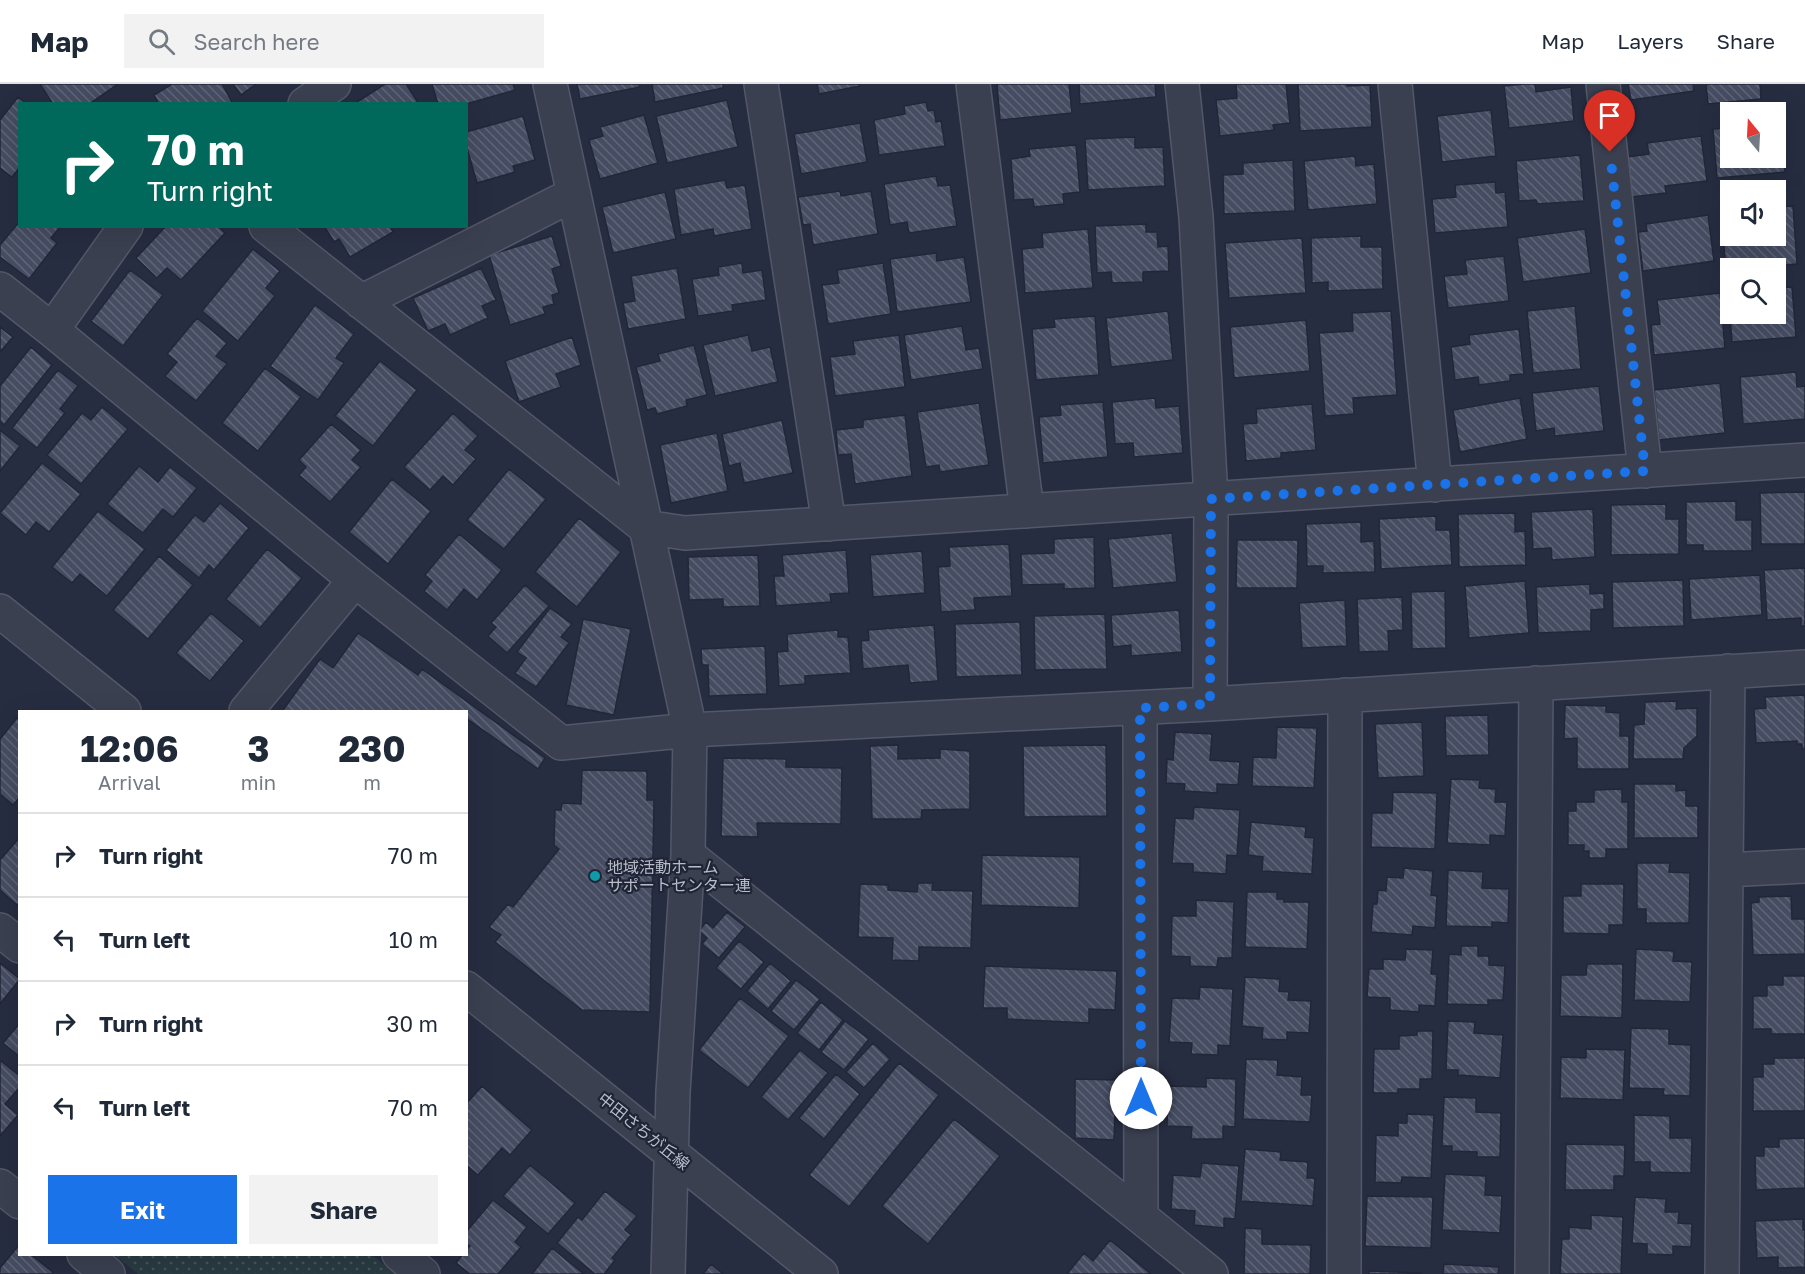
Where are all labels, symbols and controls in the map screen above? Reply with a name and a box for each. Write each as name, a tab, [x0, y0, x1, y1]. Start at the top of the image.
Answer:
search box	[124, 14, 544, 68]
text: Map	[30, 25, 88, 58]
icon: search	[145, 25, 178, 58]
text: Search here	[193, 28, 319, 55]
text: Map	[1541, 28, 1584, 54]
text: Layers	[1617, 28, 1684, 54]
text: Share	[1717, 28, 1775, 54]
pin	[1584, 90, 1635, 152]
icon: arrive	[1593, 99, 1626, 132]
north arrow	[1720, 102, 1786, 168]
map controls	[1720, 102, 1786, 324]
text: 70 m	[147, 124, 244, 174]
icon: right	[48, 126, 126, 204]
text: Turn right	[147, 175, 273, 207]
button: sound	[1720, 180, 1786, 246]
button: search	[1720, 258, 1786, 324]
text: 12:06	[80, 727, 179, 770]
text: 3	[247, 727, 269, 770]
text: 230	[338, 727, 406, 770]
text: Arrival	[98, 770, 161, 794]
text: min	[241, 770, 276, 794]
text: m	[363, 770, 381, 794]
icon: right	[48, 839, 81, 872]
text: Turn right	[99, 842, 203, 869]
text: 70 m	[388, 842, 438, 869]
place label: 地域活動ホーム サポートセンター連	[607, 857, 751, 895]
marker: 地域活動ホーム サポートセンター連	[588, 869, 602, 883]
icon: left	[48, 923, 81, 956]
text: Turn left	[99, 926, 190, 953]
text: 10 m	[389, 926, 438, 953]
icon: right	[48, 1007, 81, 1040]
text: Turn right	[99, 1010, 203, 1037]
text: 30 m	[387, 1010, 438, 1037]
position arrow	[1109, 1066, 1173, 1130]
street label: 中田さちが丘線	[594, 1088, 694, 1174]
icon: left	[48, 1091, 81, 1124]
text: Turn left	[99, 1094, 190, 1121]
text: 70 m	[388, 1094, 438, 1121]
button: Exit	[48, 1175, 237, 1244]
button: Share	[249, 1175, 438, 1244]

